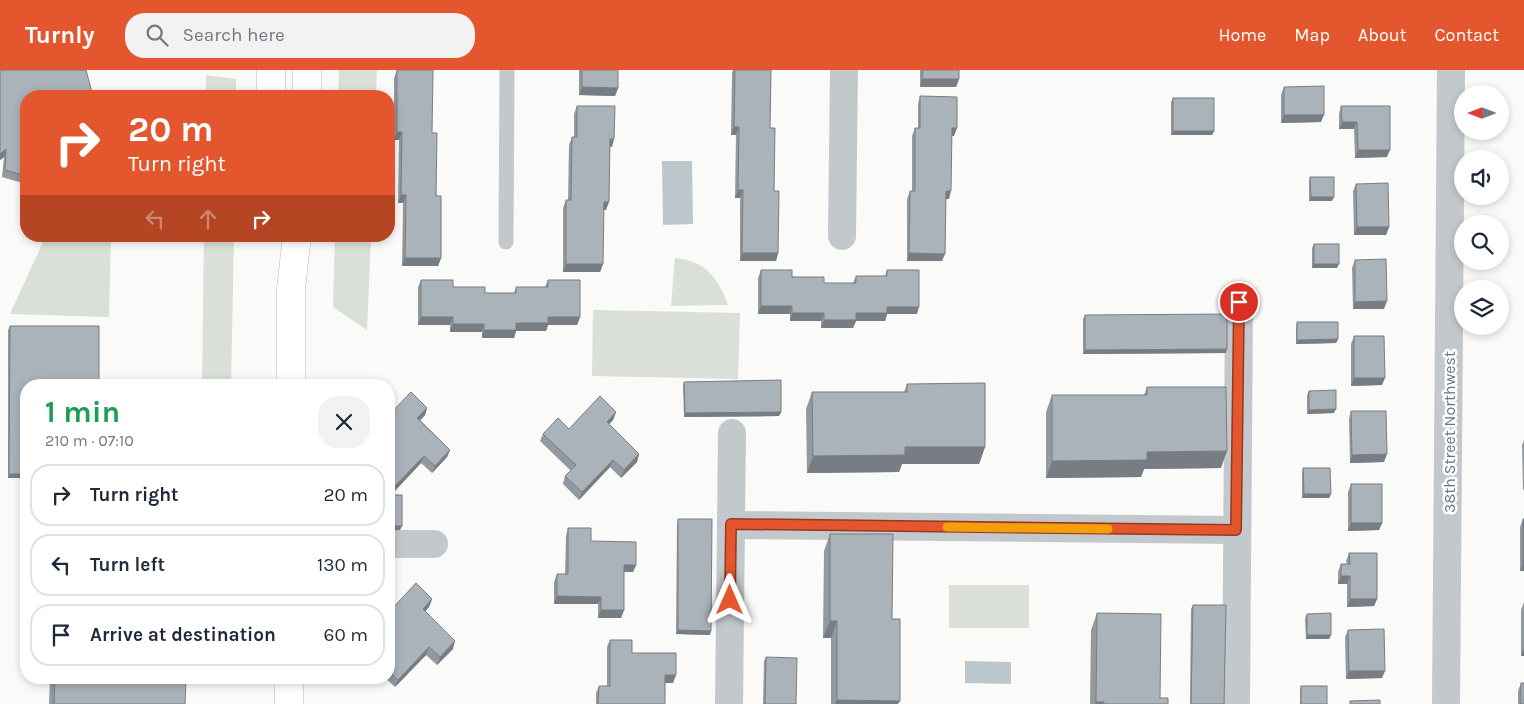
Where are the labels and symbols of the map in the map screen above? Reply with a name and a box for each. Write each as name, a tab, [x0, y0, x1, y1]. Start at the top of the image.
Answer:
north arrow	[1454, 85, 1509, 140]
pin	[1218, 281, 1260, 323]
street label: 38th Street Northwest	[1440, 351, 1459, 513]
position arrow	[703, 573, 755, 625]

